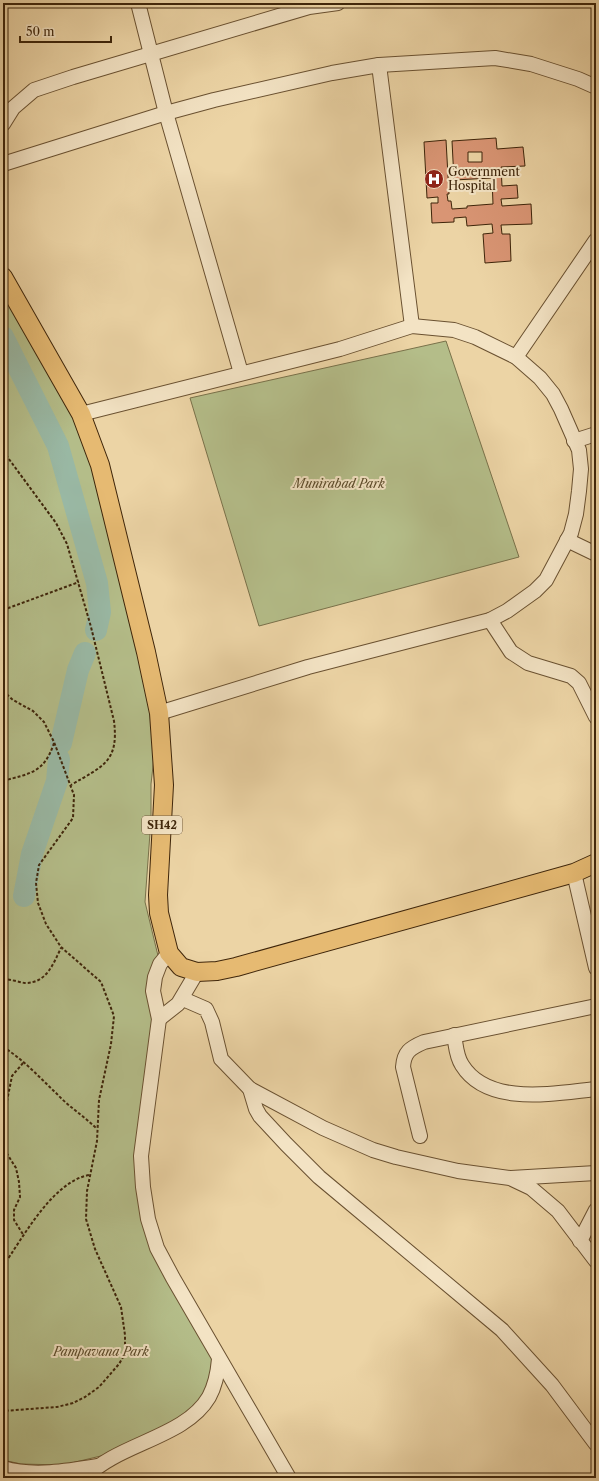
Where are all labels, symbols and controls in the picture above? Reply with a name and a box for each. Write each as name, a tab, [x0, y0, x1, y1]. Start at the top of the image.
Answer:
scale bar	[20, 18, 111, 44]
text: 50 m	[26, 24, 55, 39]
place label: Government Hospital	[448, 164, 521, 193]
hospital icon: Government Hospital	[423, 168, 445, 190]
park label: Munirabad Park	[291, 476, 385, 491]
road number: SH42	[142, 816, 182, 834]
park label: Pampavana Park	[52, 1344, 149, 1359]

